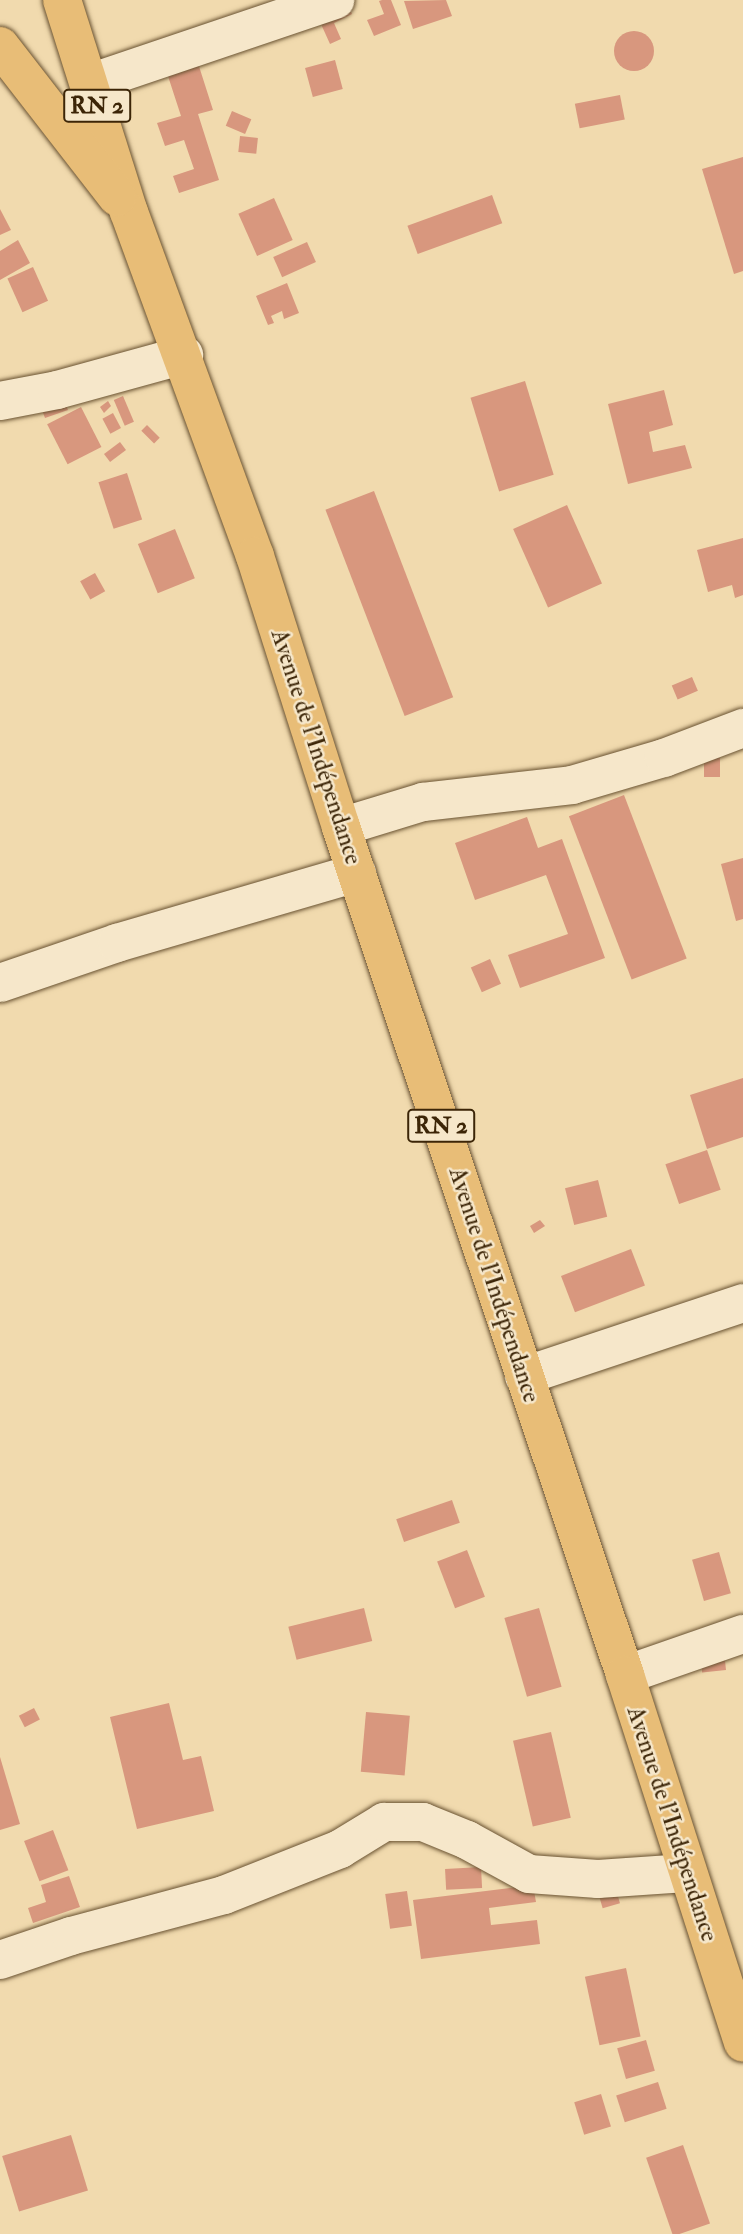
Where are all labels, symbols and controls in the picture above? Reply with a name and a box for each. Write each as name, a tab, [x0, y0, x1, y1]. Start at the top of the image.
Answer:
road number: RN 2	[62, 86, 132, 125]
street label: Avenue de l'Indépendance	[264, 626, 368, 868]
road number: RN 2	[406, 1106, 476, 1146]
street label: Avenue de l'Indépendance	[442, 1164, 546, 1406]
street label: Avenue de l'Indépendance	[620, 1703, 724, 1945]

